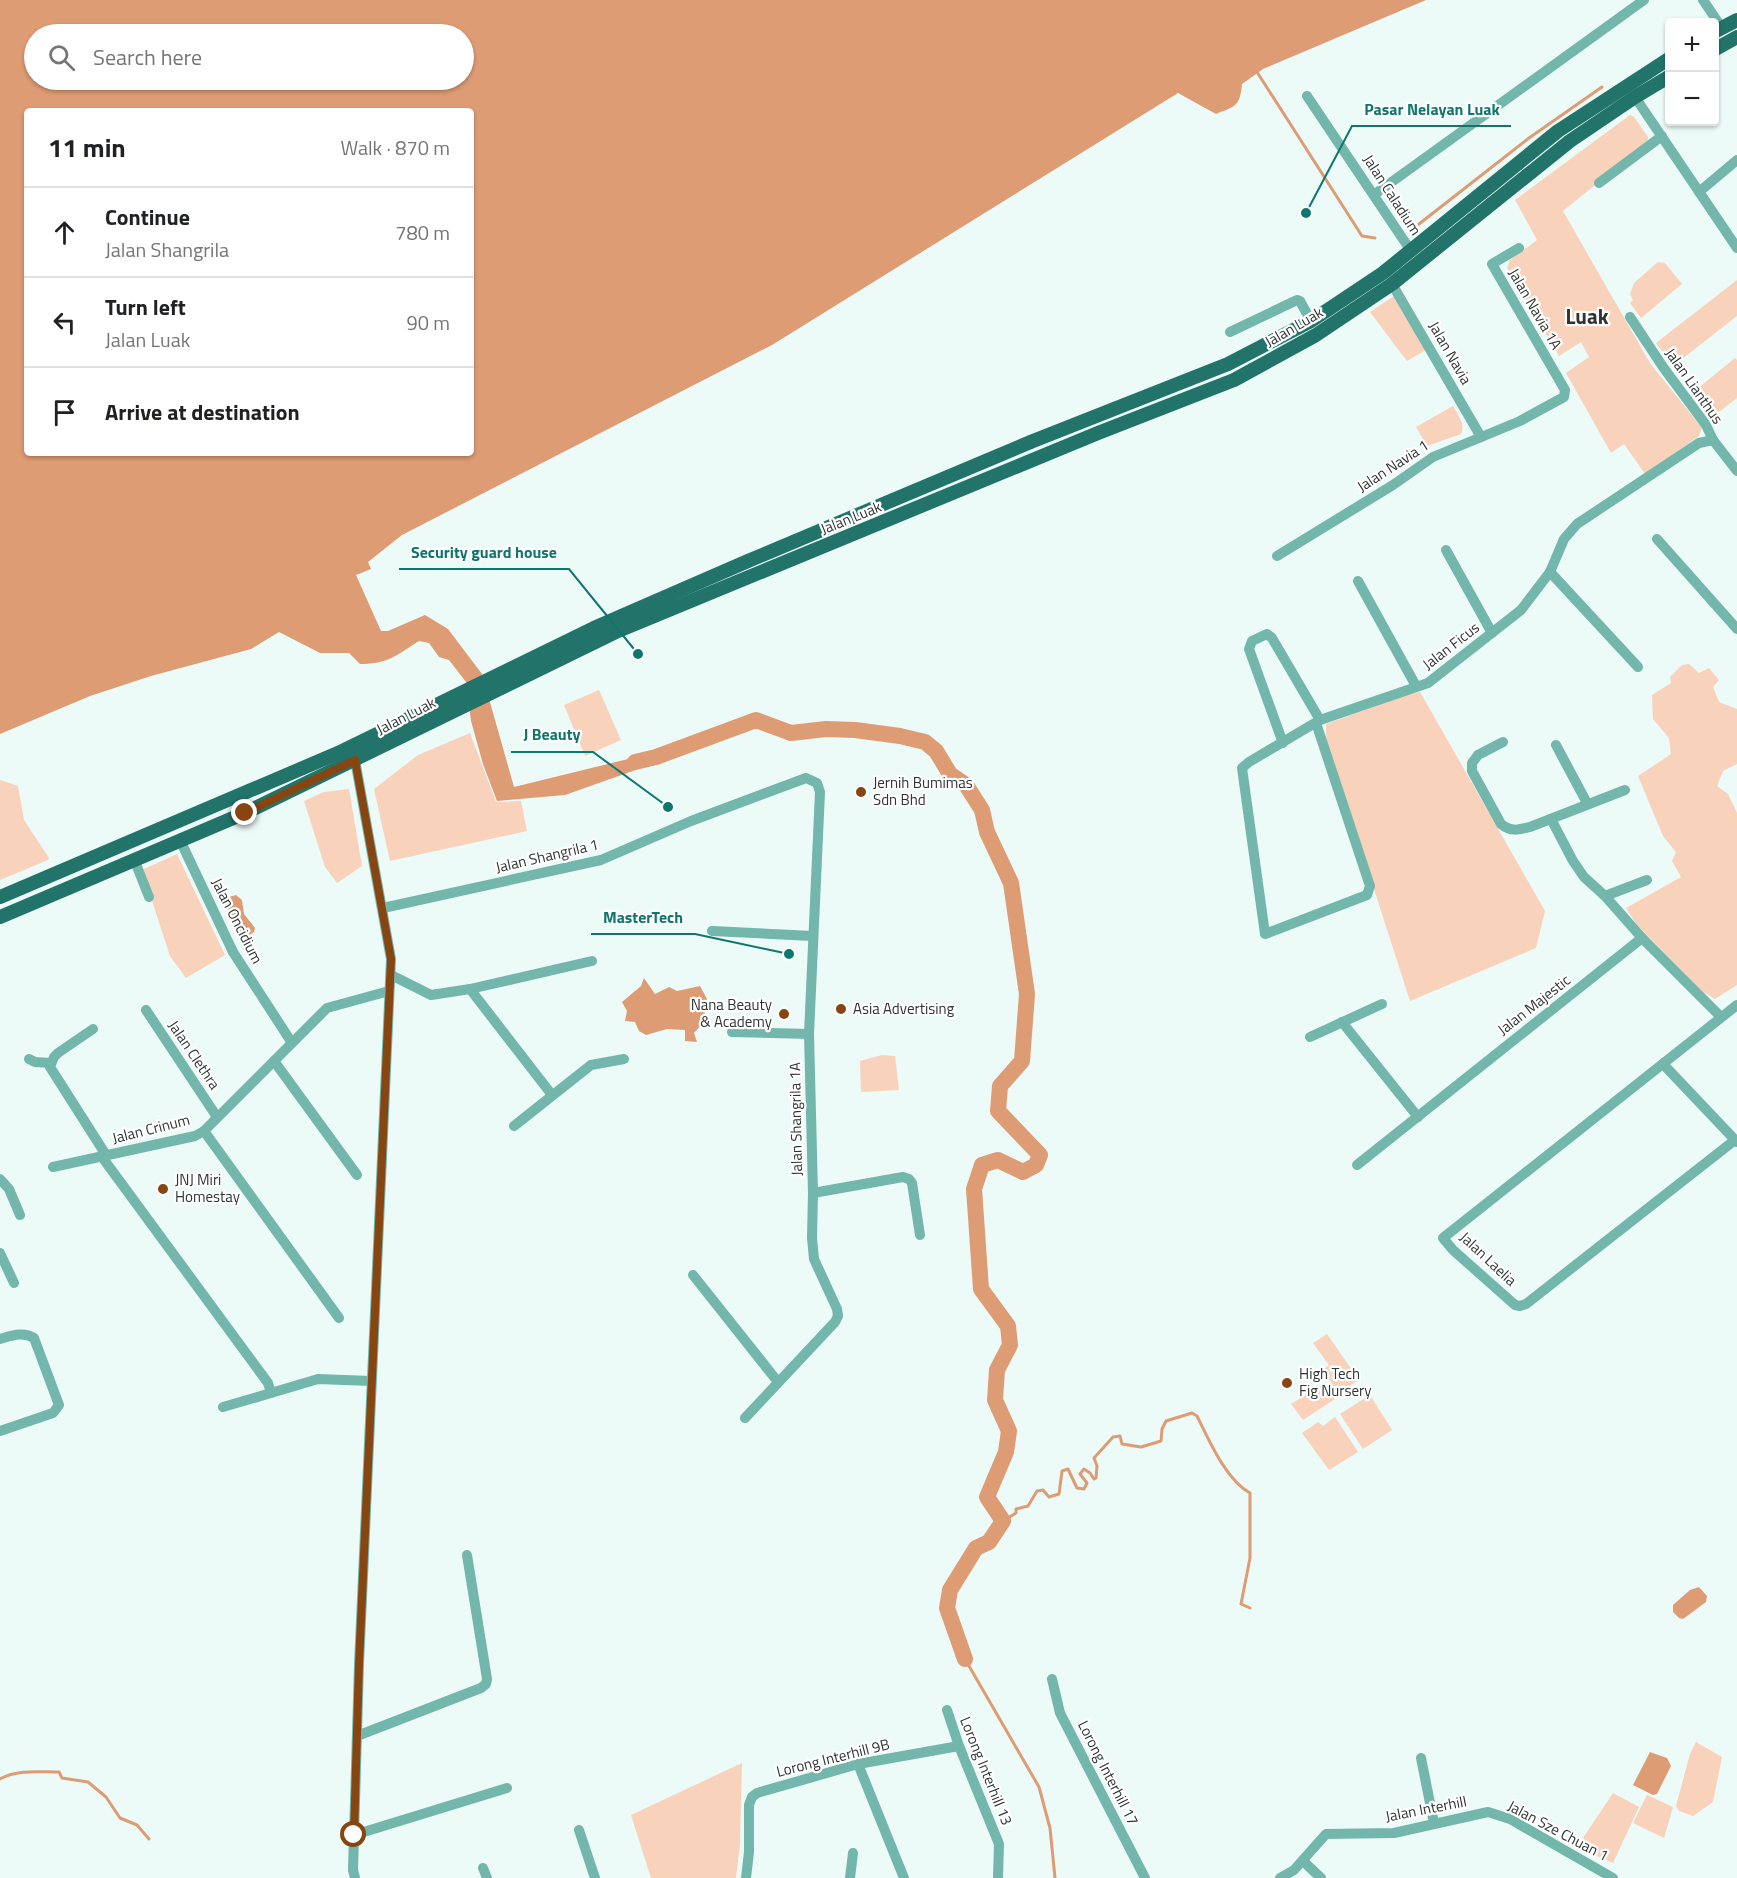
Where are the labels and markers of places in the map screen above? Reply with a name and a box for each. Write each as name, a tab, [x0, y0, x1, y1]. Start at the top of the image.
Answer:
callout: Pasar Nelayan Luak	[1352, 92, 1511, 126]
callout: Security guard house	[399, 535, 569, 569]
callout: J Beauty	[511, 718, 593, 752]
place label: Jernih Bumimas Sdn Bhd	[873, 771, 973, 811]
marker: Jernih Bumimas Sdn Bhd	[854, 785, 868, 799]
callout: MasterTech	[591, 900, 695, 934]
place label: Nana Beauty & Academy	[691, 993, 772, 1033]
place label: Asia Advertising	[853, 997, 955, 1020]
marker: Asia Advertising	[834, 1002, 848, 1016]
marker: Nana Beauty & Academy	[777, 1007, 791, 1021]
place label: JNJ Miri Homestay	[175, 1168, 240, 1208]
marker: JNJ Miri Homestay	[156, 1182, 170, 1196]
place label: High Tech Fig Nursery	[1299, 1362, 1371, 1402]
marker: High Tech Fig Nursery	[1280, 1376, 1294, 1390]

